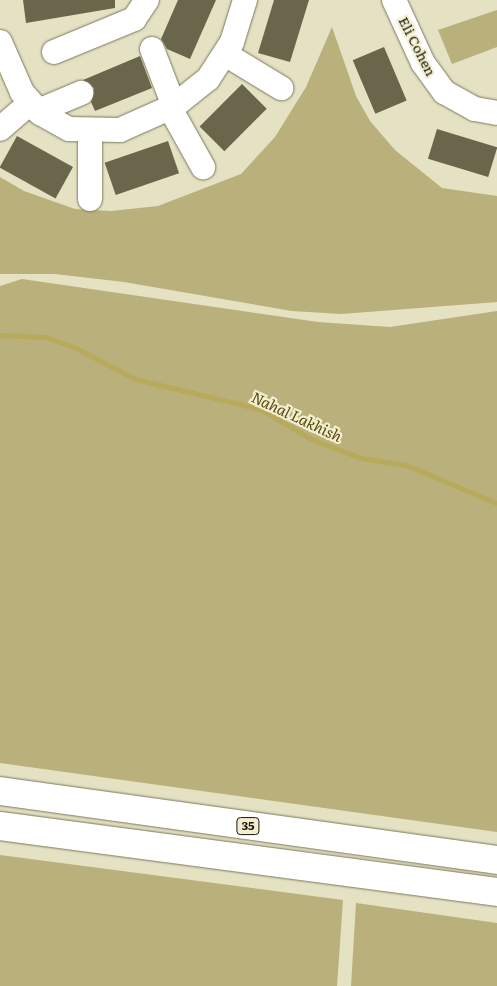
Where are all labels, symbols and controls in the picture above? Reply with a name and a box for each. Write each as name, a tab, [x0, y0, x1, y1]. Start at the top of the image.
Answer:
street label: Eli Cohen	[396, 14, 440, 78]
water label: Nahal Lakhish	[249, 387, 345, 445]
road number: 35	[236, 816, 260, 836]

